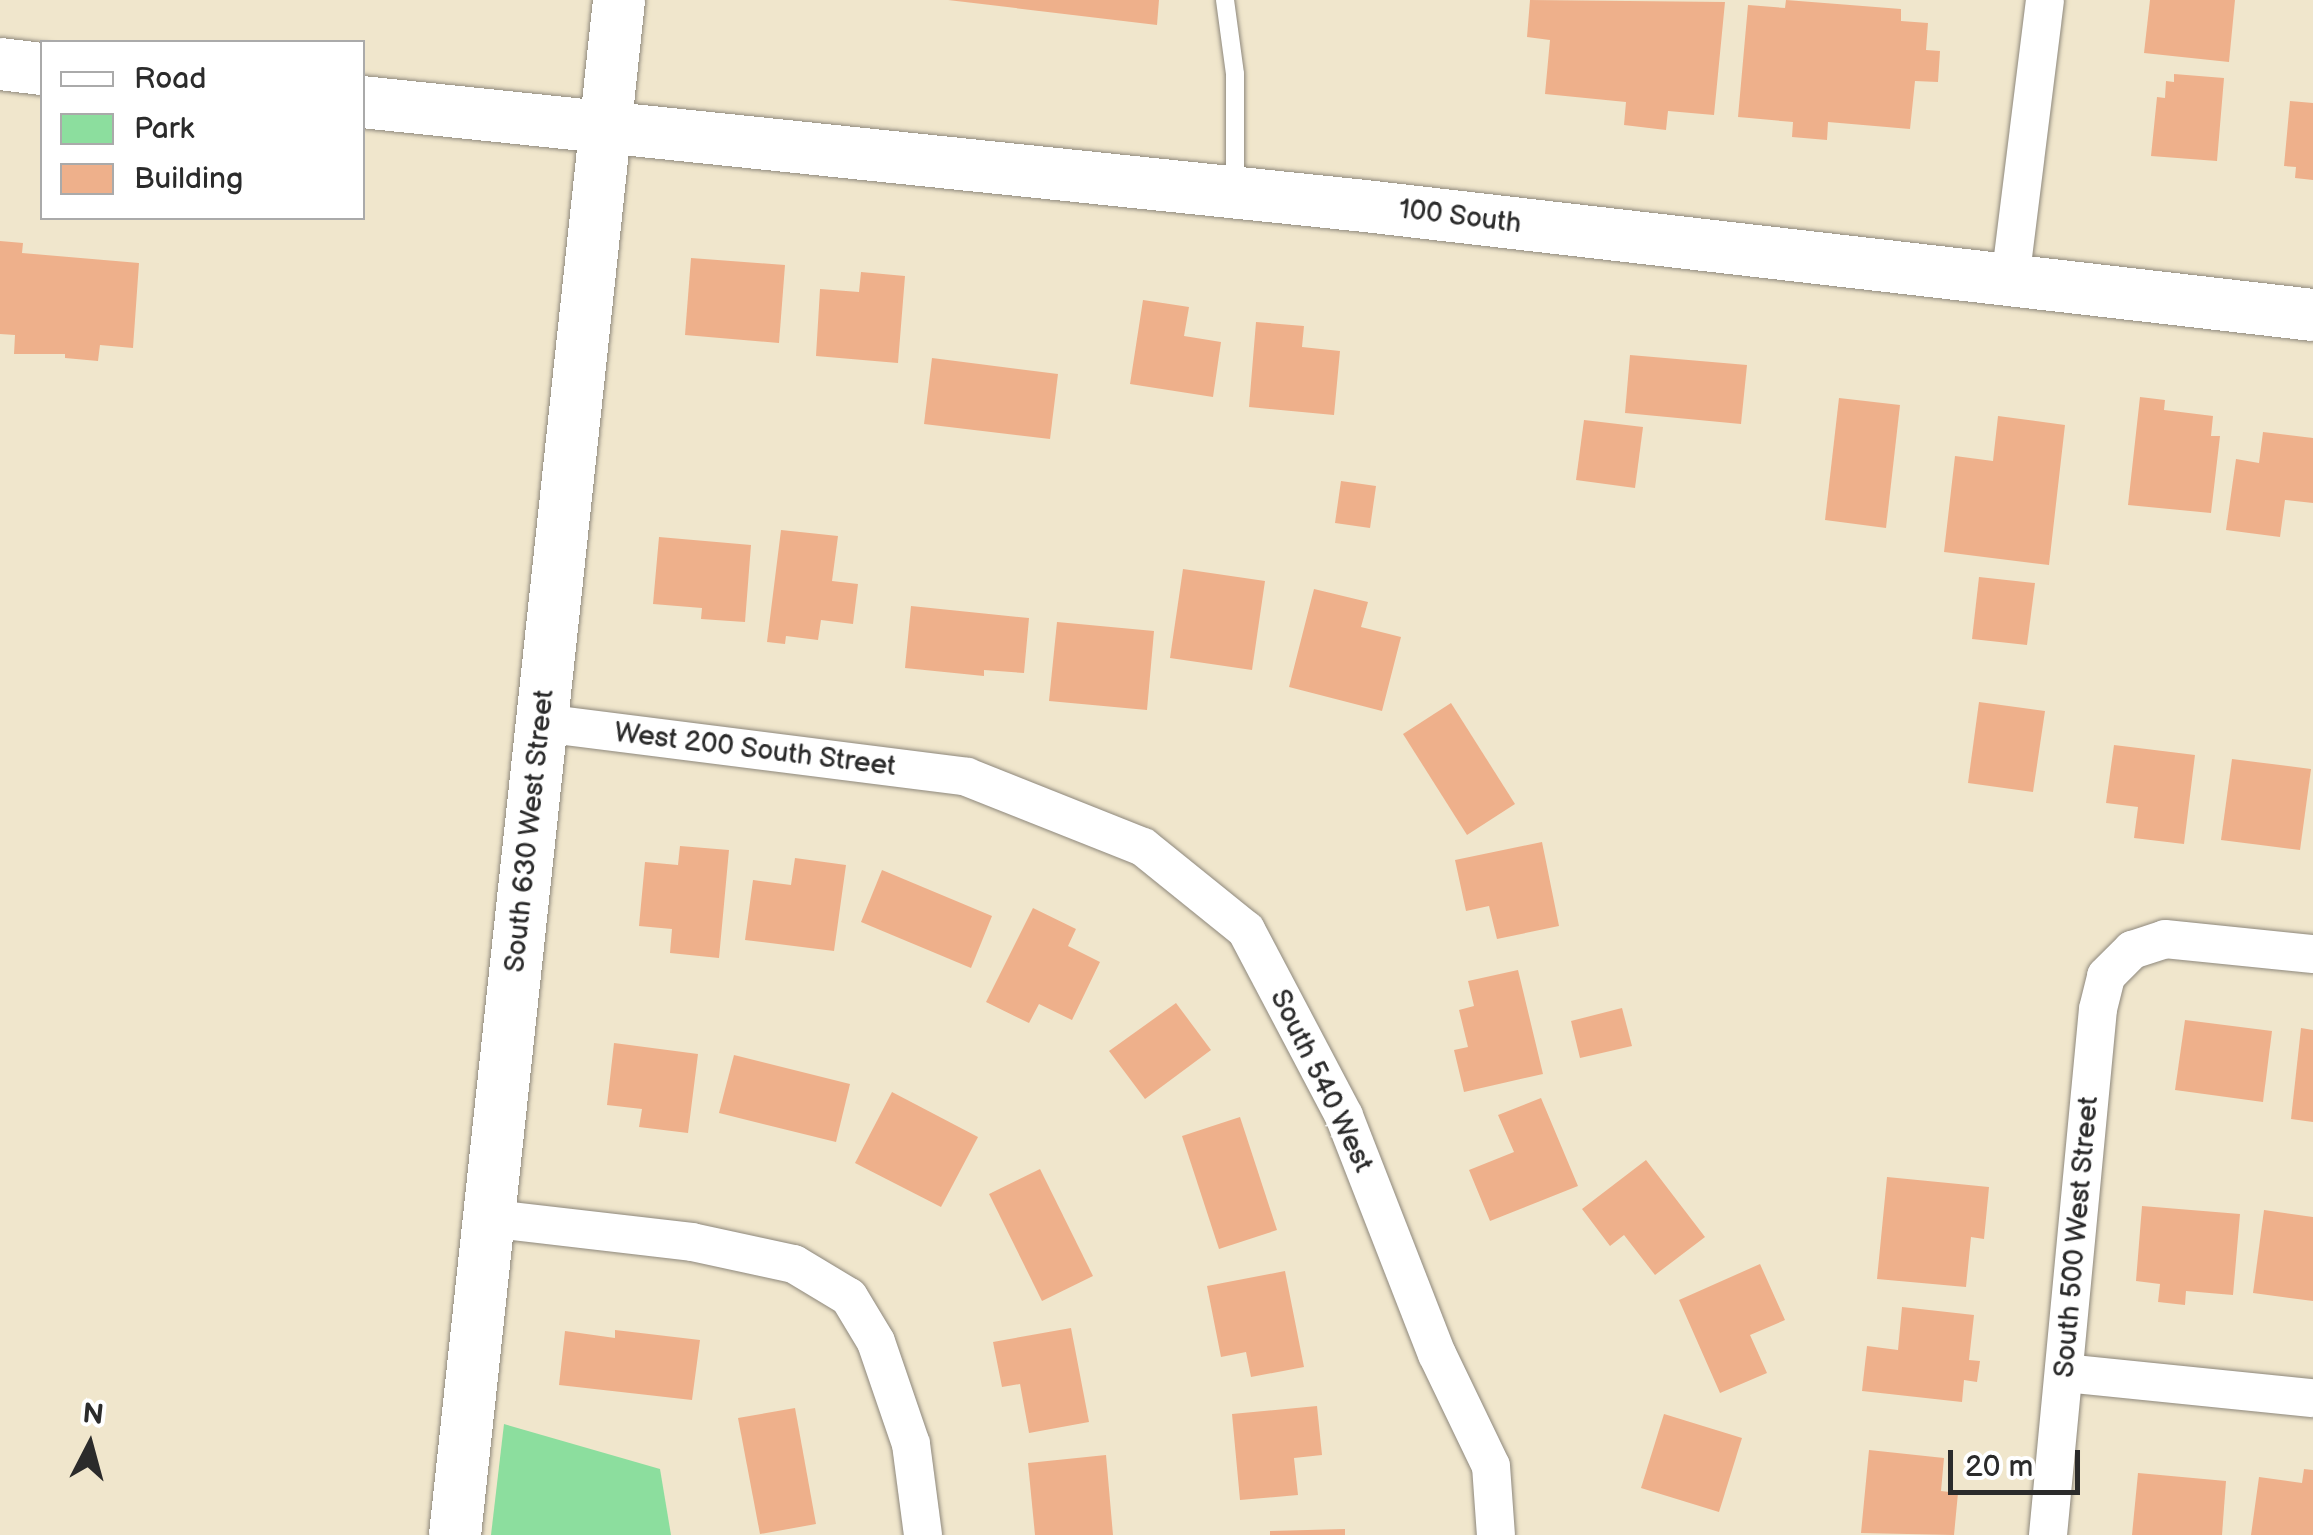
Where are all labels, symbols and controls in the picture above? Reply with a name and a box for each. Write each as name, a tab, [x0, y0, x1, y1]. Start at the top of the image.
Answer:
legend	[40, 40, 365, 220]
text: Road	[134, 61, 207, 97]
text: Park	[134, 111, 194, 147]
text: Building	[134, 161, 243, 197]
street label: 100 South	[1397, 193, 1523, 241]
street label: South 630 West Street	[498, 687, 562, 975]
street label: West 200 South Street	[612, 716, 898, 784]
street label: South 540 West	[1262, 984, 1380, 1178]
street label: South 500 West Street	[2048, 1094, 2106, 1380]
north arrow	[40, 1395, 140, 1495]
text: N	[81, 1397, 105, 1432]
scale bar	[1953, 1430, 2086, 1492]
text: 20 m	[1965, 1449, 2033, 1485]

